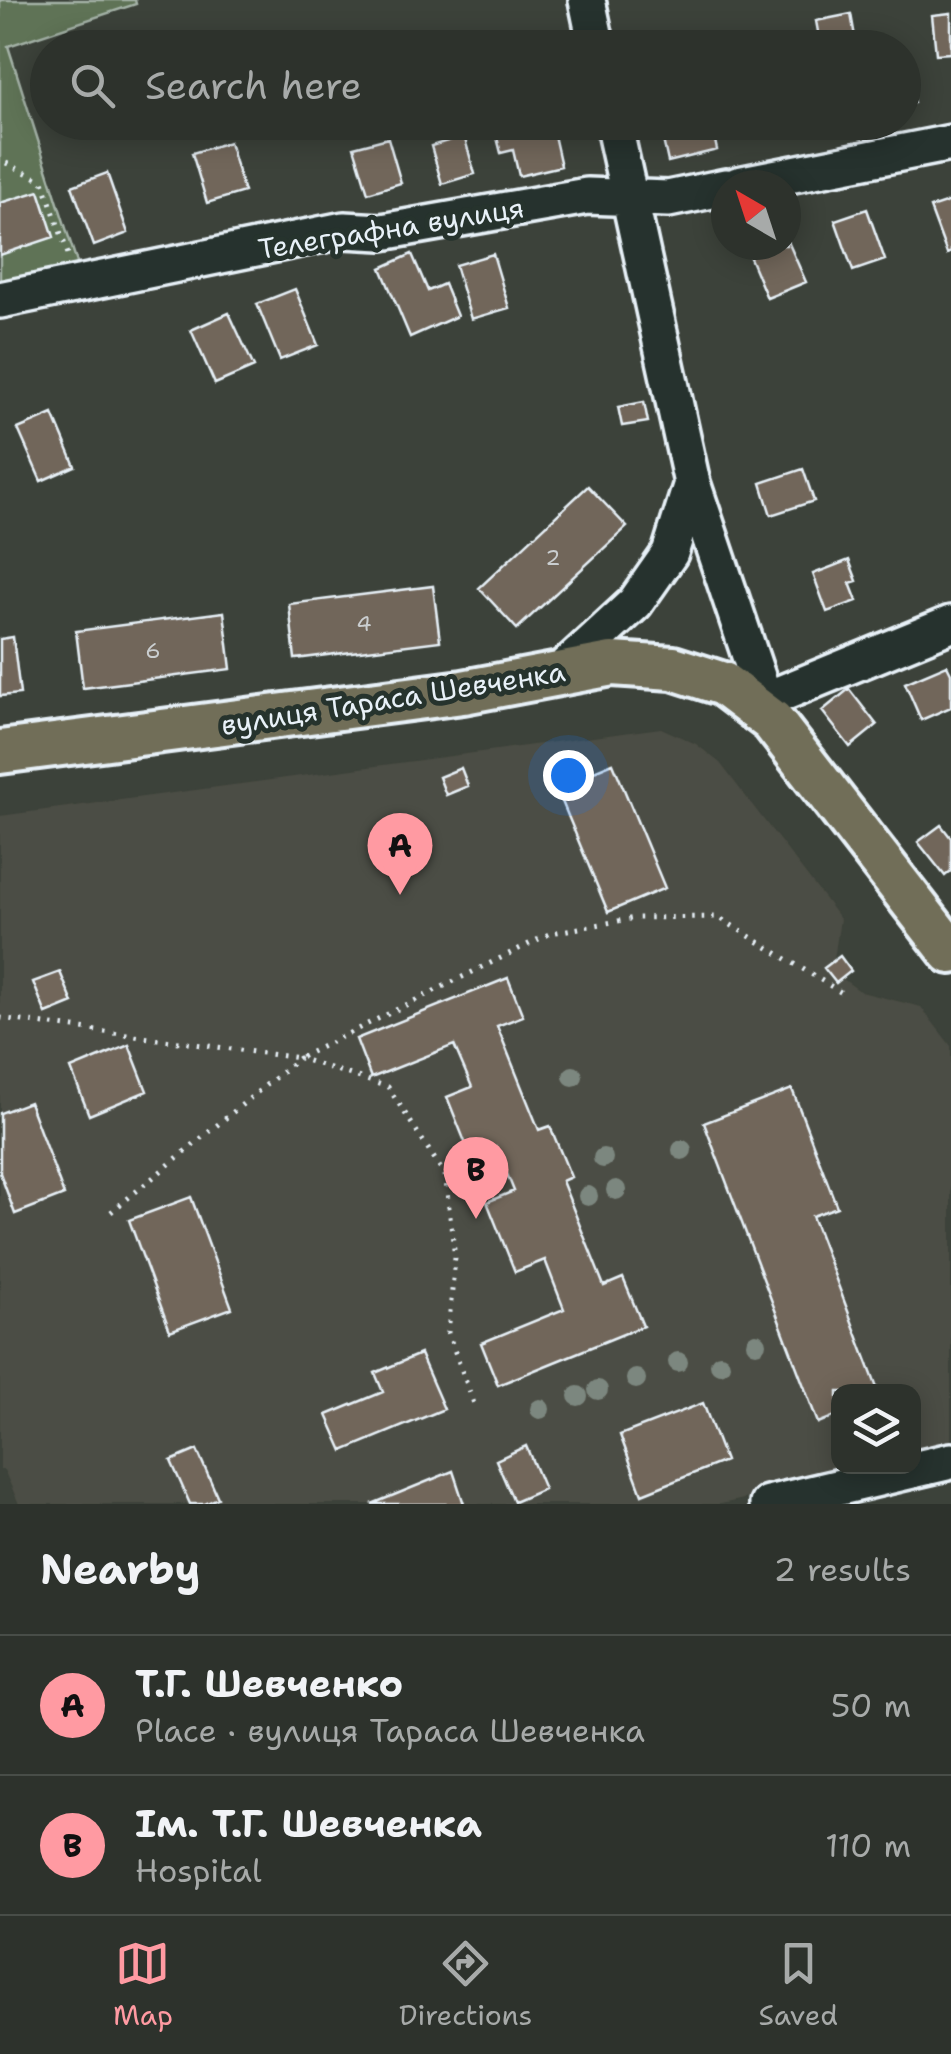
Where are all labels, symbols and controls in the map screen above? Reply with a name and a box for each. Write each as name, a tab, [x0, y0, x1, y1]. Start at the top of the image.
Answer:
search box	[30, 30, 921, 140]
icon: search	[65, 58, 120, 113]
text: Search here	[145, 60, 362, 111]
north arrow	[711, 170, 801, 260]
street label: Телеграфна вулиця	[255, 188, 527, 268]
house number: 2	[545, 543, 561, 572]
house number: 4	[356, 609, 372, 638]
house number: 6	[145, 636, 161, 665]
street label: вулиця Тараса Шевченка	[218, 652, 568, 744]
your location	[543, 750, 594, 801]
pin: A	[368, 812, 432, 895]
pin: B	[444, 1136, 508, 1219]
map controls	[831, 1384, 921, 1474]
button: layers	[831, 1384, 921, 1474]
text: Nearby	[40, 1541, 200, 1597]
text: 2 results	[774, 1548, 911, 1591]
text: Т.Г. Шевченко	[135, 1658, 403, 1709]
text: A	[60, 1684, 85, 1727]
text: 50 m	[831, 1684, 911, 1727]
text: Place · вулиця Тараса Шевченка	[135, 1709, 645, 1752]
text: Ім. Т.Г. Шевченка	[135, 1798, 482, 1849]
text: B	[63, 1824, 82, 1867]
text: 110 m	[825, 1824, 911, 1867]
text: Hospital	[135, 1849, 262, 1892]
tab: Map	[113, 1936, 173, 2034]
tab: Directions	[399, 1936, 532, 2034]
tab: Saved	[758, 1936, 838, 2034]

